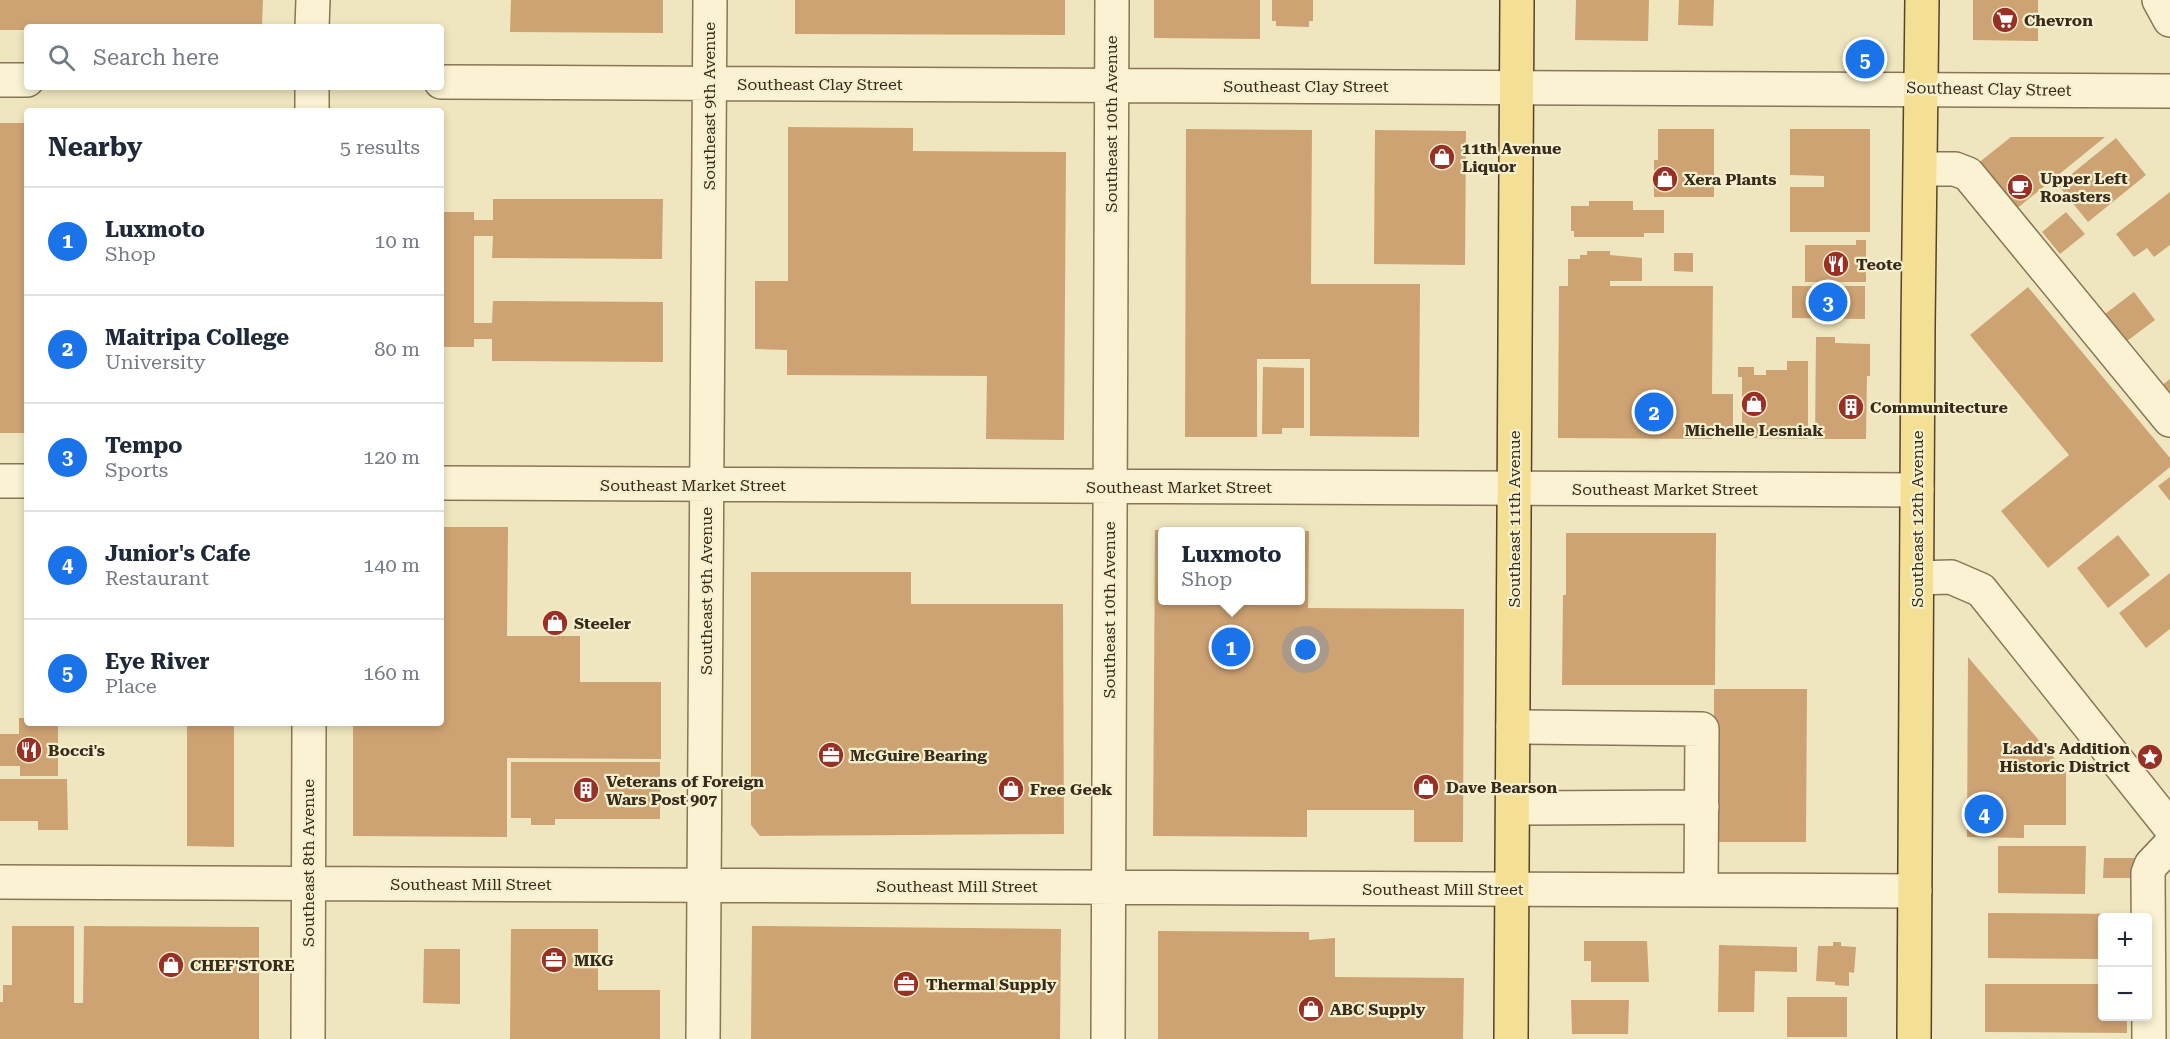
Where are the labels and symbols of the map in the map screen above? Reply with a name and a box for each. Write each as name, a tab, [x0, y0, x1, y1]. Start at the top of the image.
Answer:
supermarket icon: Chevron	[1990, 5, 2020, 35]
place label: Chevron	[2024, 11, 2093, 30]
street label: Southeast 9th Avenue	[700, 22, 719, 190]
street label: Southeast 10th Avenue	[1102, 35, 1121, 212]
pin: 5	[1846, 36, 1884, 82]
street label: Southeast Clay Street	[737, 75, 903, 94]
street label: Southeast Clay Street	[1223, 77, 1389, 96]
street label: Southeast Clay Street	[1906, 78, 2072, 100]
place label: 11th Avenue Liquor	[1462, 139, 1561, 176]
shop icon: 11th Avenue Liquor	[1427, 142, 1457, 172]
shop icon: Xera Plants	[1650, 164, 1680, 194]
place label: Upper Left Roasters	[2040, 169, 2128, 206]
place label: Xera Plants	[1684, 170, 1777, 189]
cafe icon: Upper Left Roasters	[2005, 172, 2035, 202]
restaurant icon: Teote	[1821, 249, 1851, 279]
place label: Teote	[1856, 255, 1902, 274]
pin: 3	[1808, 280, 1848, 324]
shop icon: Michelle Lesniak	[1739, 389, 1769, 419]
pin: 2	[1634, 390, 1674, 434]
building icon: Communitecture	[1836, 392, 1866, 422]
place label: Communitecture	[1870, 398, 2008, 417]
place label: Michelle Lesniak	[1685, 421, 1823, 440]
street label: Southeast 11th Avenue	[1505, 430, 1524, 607]
street label: Southeast 12th Avenue	[1908, 430, 1927, 607]
street label: Southeast Market Street	[600, 476, 786, 495]
street label: Southeast Market Street	[1086, 478, 1272, 497]
street label: Southeast Market Street	[1572, 480, 1758, 499]
street label: Southeast 9th Avenue	[697, 507, 716, 675]
street label: Southeast 10th Avenue	[1100, 521, 1119, 698]
shop icon: Steeler	[540, 608, 570, 638]
place label: Steeler	[574, 614, 631, 633]
pin: 1	[1212, 624, 1250, 670]
your location	[1291, 635, 1320, 664]
restaurant icon: Bocci's	[14, 735, 44, 765]
place label: Ladd's Addition Historic District	[1999, 739, 2131, 776]
office icon: McGuire Bearing	[816, 740, 846, 770]
place label: Bocci's	[48, 741, 105, 760]
place icon: Ladd's Addition Historic District	[2135, 742, 2165, 772]
place label: McGuire Bearing	[850, 746, 987, 765]
place label: Veterans of Foreign Wars Post 907	[606, 772, 764, 809]
shop icon: Dave Bearson	[1411, 772, 1441, 802]
shop icon: Free Geek	[996, 774, 1026, 804]
building icon: Veterans of Foreign Wars Post 907	[571, 775, 601, 805]
place label: Dave Bearson	[1446, 778, 1558, 797]
street label: Southeast 8th Avenue	[299, 779, 318, 947]
place label: Free Geek	[1030, 780, 1112, 799]
pin: 4	[1964, 792, 2004, 836]
street label: Southeast Mill Street	[390, 875, 552, 894]
street label: Southeast Mill Street	[876, 877, 1038, 896]
street label: Southeast Mill Street	[1362, 880, 1524, 899]
office icon: MKG	[539, 945, 569, 975]
shop icon: CHEF'STORE	[156, 950, 186, 980]
place label: MKG	[574, 951, 614, 970]
place label: CHEF'STORE	[190, 956, 295, 975]
office icon: Thermal Supply	[891, 969, 921, 999]
place label: Thermal Supply	[926, 975, 1057, 994]
shop icon: ABC Supply	[1296, 994, 1326, 1024]
place label: ABC Supply	[1330, 1000, 1426, 1019]

